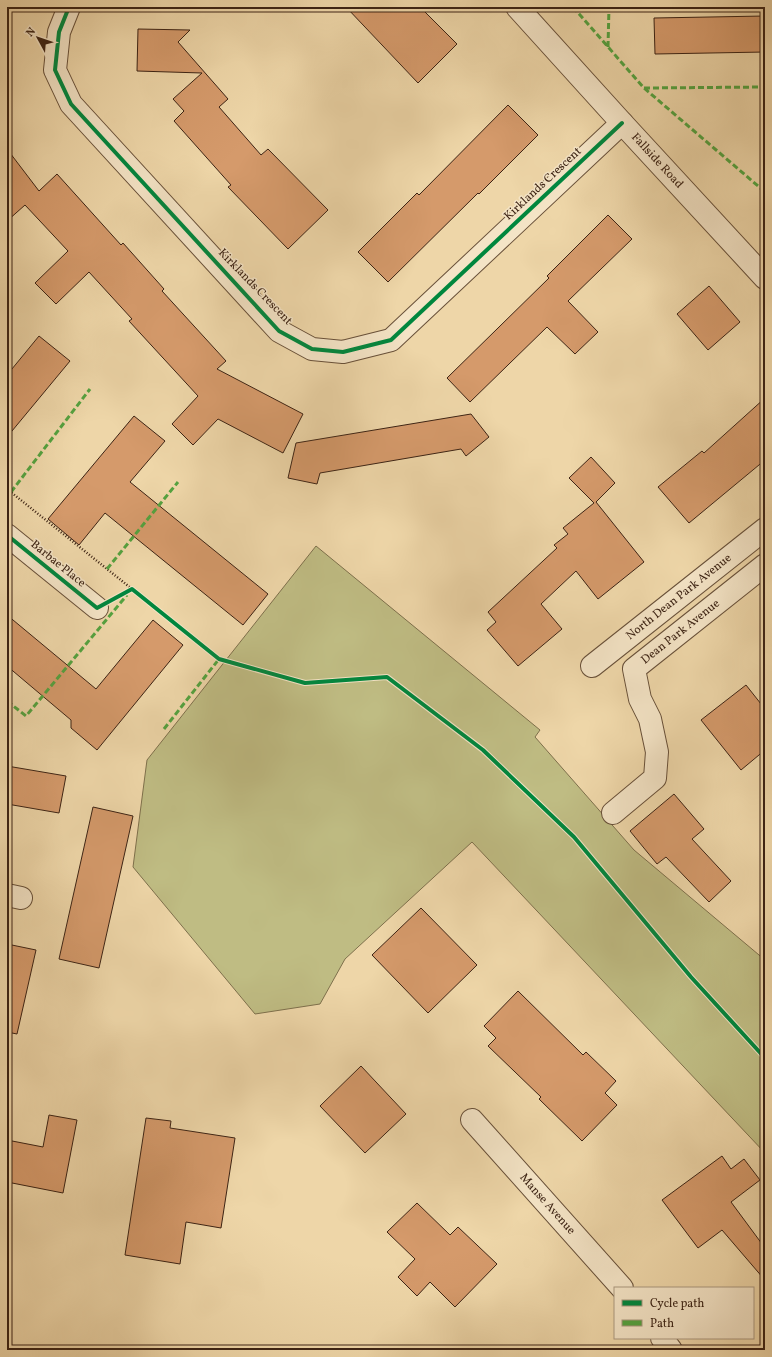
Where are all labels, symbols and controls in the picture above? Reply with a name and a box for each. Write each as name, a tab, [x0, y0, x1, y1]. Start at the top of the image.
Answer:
north arrow	[18, 18, 58, 58]
text: N	[23, 25, 40, 40]
street label: Fallside Road	[627, 130, 687, 192]
street label: Kirklands Crescent	[501, 144, 585, 224]
street label: Kirklands Crescent	[214, 245, 296, 329]
street label: Barbae Place	[27, 537, 89, 591]
street label: North Dean Park Avenue	[623, 551, 735, 643]
street label: Dean Park Avenue	[639, 597, 723, 667]
street label: Manse Avenue	[516, 1170, 579, 1239]
legend	[614, 1287, 754, 1339]
text: Cycle path	[650, 1296, 705, 1312]
text: Path	[650, 1316, 674, 1332]

